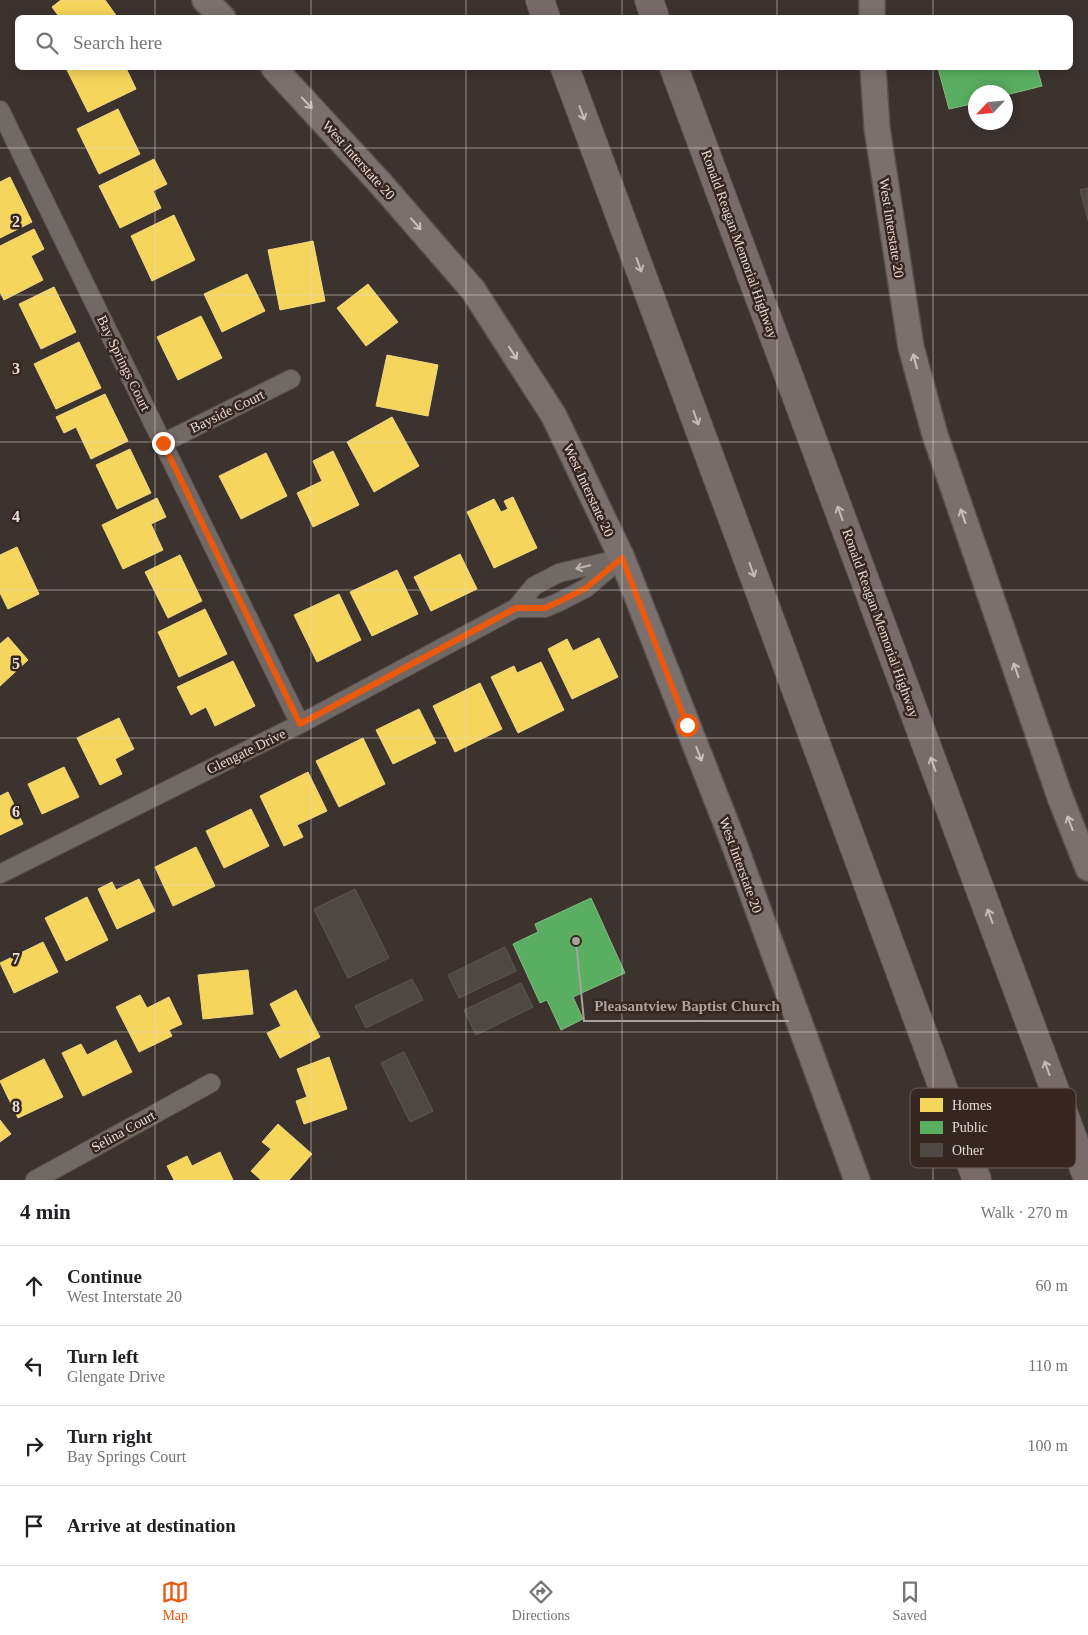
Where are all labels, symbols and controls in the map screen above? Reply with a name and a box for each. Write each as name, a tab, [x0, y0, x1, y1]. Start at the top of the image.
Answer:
search box	[15, 15, 1073, 70]
icon: search	[33, 29, 61, 57]
text: Search here	[73, 32, 162, 53]
north arrow	[968, 85, 1013, 130]
one-way arrow	[301, 97, 313, 110]
one-way arrow	[578, 105, 587, 120]
street label: West Interstate 20	[319, 118, 398, 203]
street label: Ronald Reagan Memorial Highway	[698, 148, 781, 340]
street label: West Interstate 20	[876, 177, 907, 279]
text: 2	[12, 213, 20, 230]
one-way arrow	[410, 217, 421, 230]
one-way arrow	[635, 257, 644, 273]
street label: Bay Springs Court	[94, 313, 153, 413]
one-way arrow	[509, 346, 519, 360]
one-way arrow	[910, 354, 919, 370]
text: 3	[12, 360, 20, 377]
street label: Bayside Court	[188, 387, 267, 436]
one-way arrow	[692, 410, 701, 425]
route end	[152, 432, 175, 455]
street label: West Interstate 20	[560, 441, 617, 539]
one-way arrow	[835, 506, 844, 521]
text: 4	[12, 508, 20, 525]
one-way arrow	[958, 509, 967, 525]
street label: Ronald Reagan Memorial Highway	[839, 527, 922, 719]
one-way arrow	[748, 562, 757, 577]
one-way arrow	[576, 563, 592, 572]
text: 5	[12, 655, 20, 672]
one-way arrow	[1011, 663, 1020, 678]
route start	[676, 714, 699, 737]
street label: Glengate Drive	[204, 726, 288, 777]
one-way arrow	[695, 746, 704, 761]
one-way arrow	[928, 756, 937, 772]
text: 6	[12, 803, 20, 820]
street label: West Interstate 20	[716, 815, 765, 915]
one-way arrow	[1065, 816, 1075, 831]
one-way arrow	[985, 909, 994, 924]
text: 7	[12, 950, 20, 967]
callout: Pleasantview Baptist Church	[584, 991, 789, 1021]
text: Pleasantview Baptist Church	[594, 998, 780, 1014]
one-way arrow	[1042, 1061, 1051, 1076]
legend	[910, 1088, 1076, 1168]
text: 8	[12, 1098, 20, 1115]
text: Homes	[952, 1098, 992, 1113]
street label: Selina Court	[89, 1108, 158, 1155]
text: Public	[952, 1120, 988, 1135]
text: Other	[952, 1143, 984, 1158]
text: 4 min	[20, 1200, 71, 1224]
text: Walk · 270 m	[981, 1204, 1068, 1221]
text: Continue	[67, 1266, 142, 1287]
icon: ahead	[20, 1272, 48, 1300]
text: 60 m	[1036, 1277, 1068, 1294]
text: West Interstate 20	[67, 1288, 182, 1305]
text: Turn left	[67, 1346, 139, 1367]
icon: left	[20, 1352, 48, 1380]
text: 110 m	[1028, 1357, 1068, 1374]
text: Glengate Drive	[67, 1368, 165, 1385]
text: Turn right	[67, 1426, 152, 1447]
icon: right	[20, 1432, 48, 1460]
text: 100 m	[1028, 1437, 1068, 1454]
text: Bay Springs Court	[67, 1448, 186, 1465]
icon: arrive	[20, 1512, 48, 1540]
text: Arrive at destination	[67, 1515, 236, 1536]
tab: Map	[161, 1578, 189, 1624]
tab: Directions	[512, 1578, 570, 1624]
tab: Saved	[893, 1578, 927, 1624]

